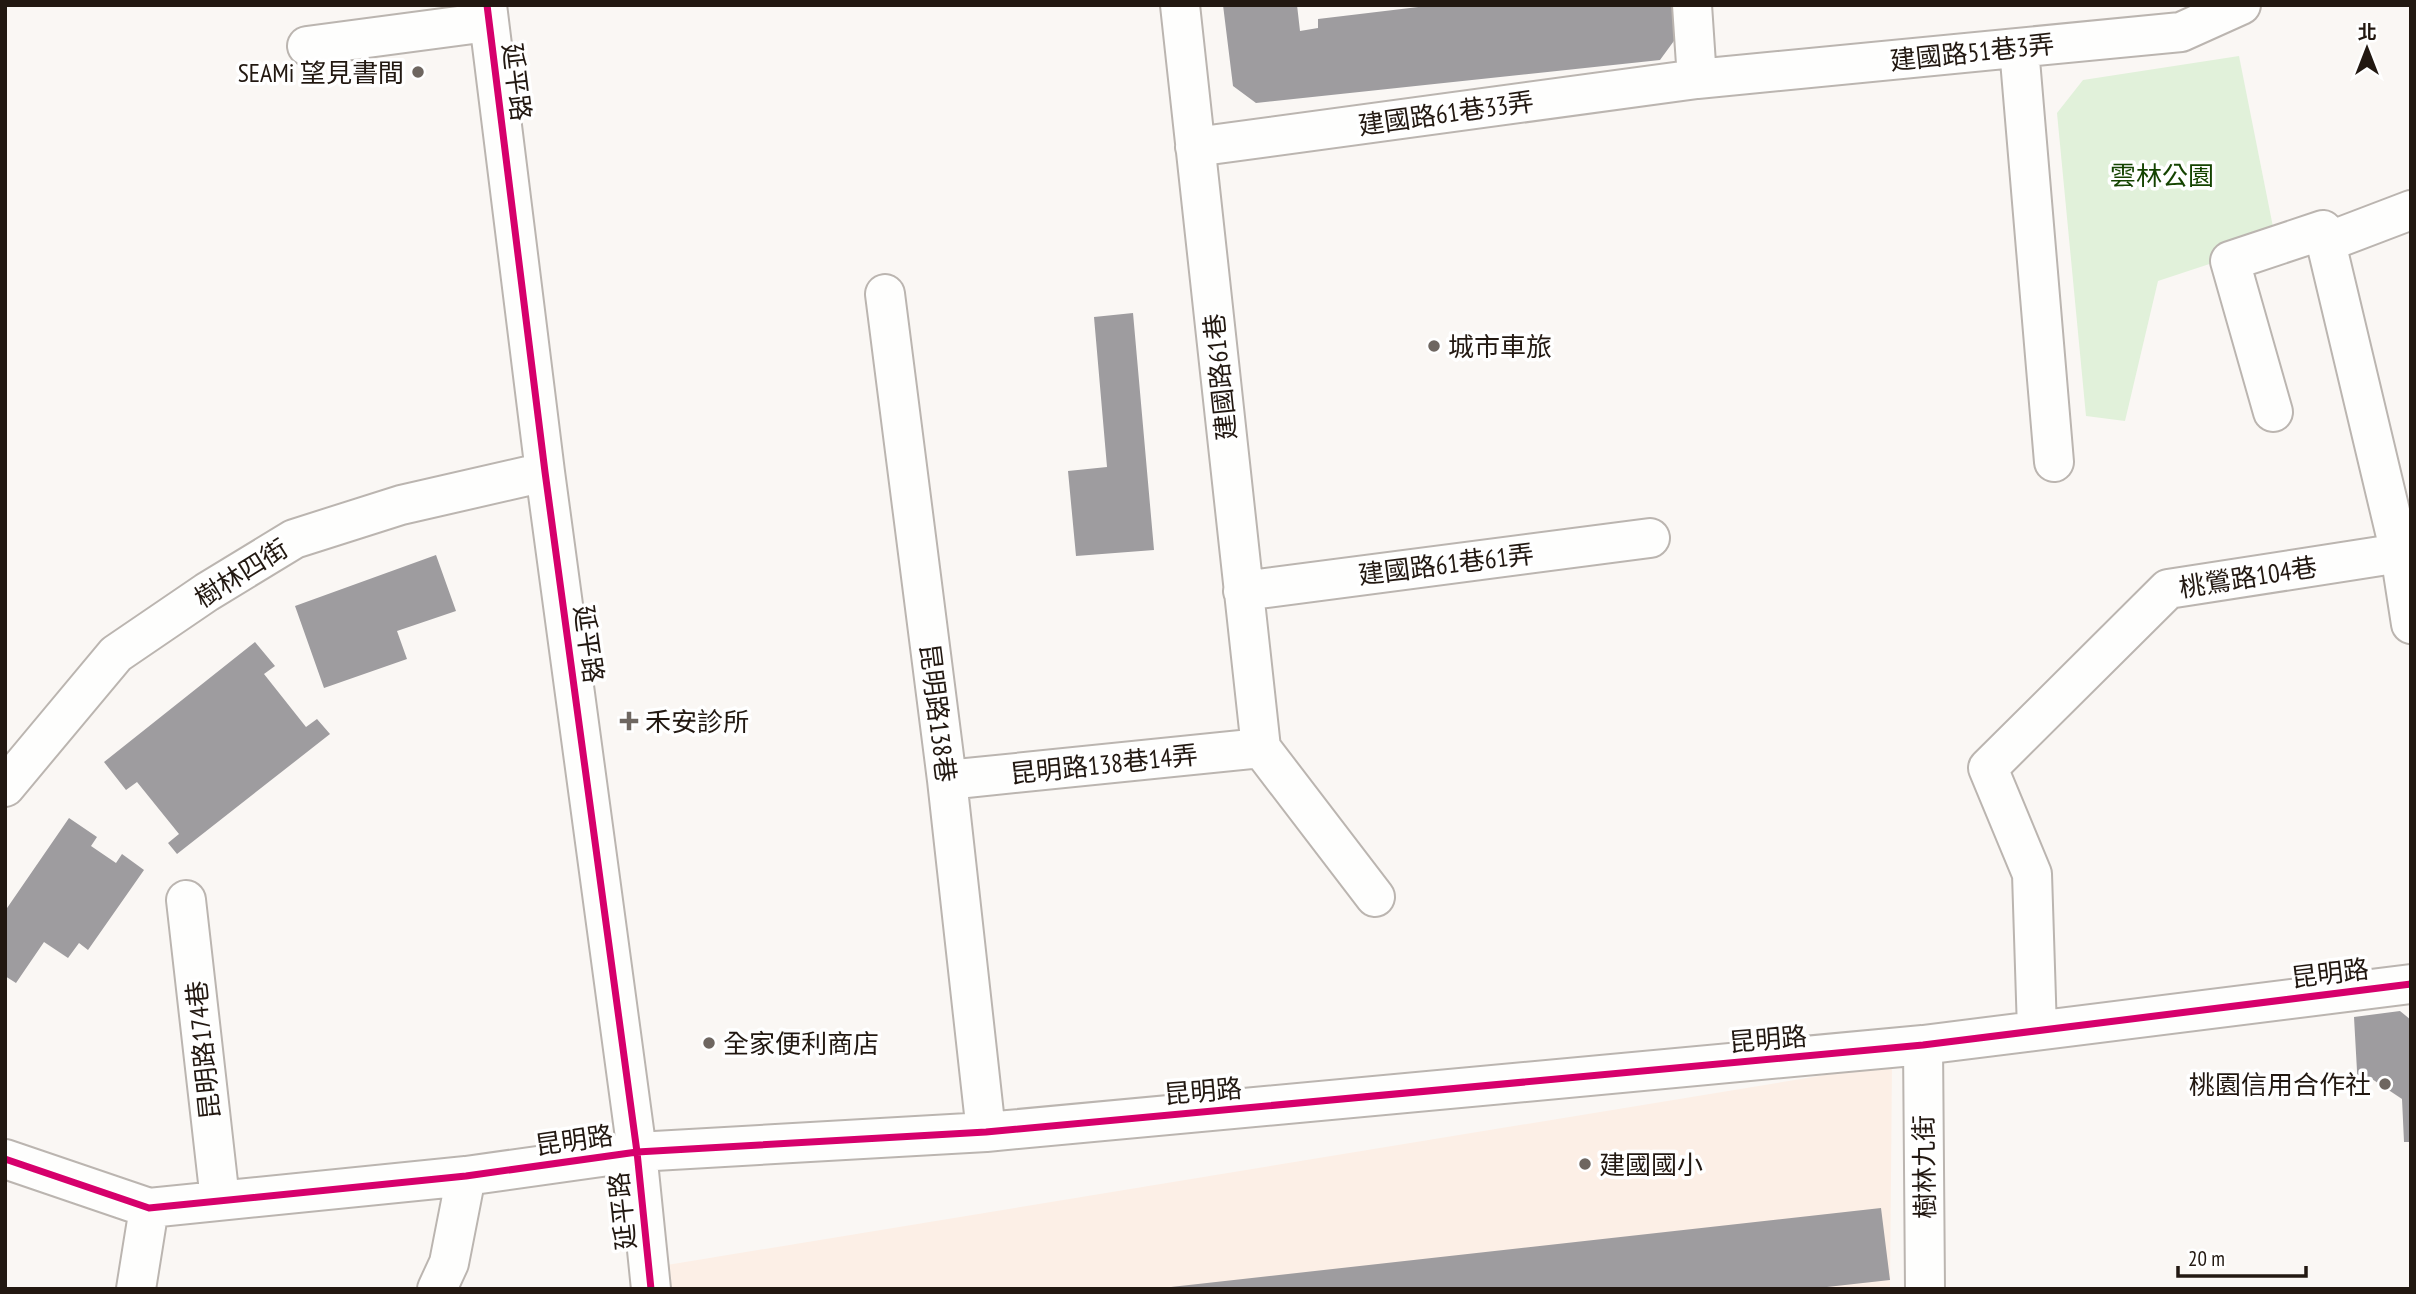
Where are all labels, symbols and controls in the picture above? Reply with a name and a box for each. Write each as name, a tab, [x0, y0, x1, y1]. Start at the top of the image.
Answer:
north arrow	[2332, 14, 2402, 84]
text: 北	[2357, 20, 2377, 44]
street label: 建國路51巷3弄	[1888, 27, 2056, 77]
street label: 延平路	[496, 41, 538, 123]
place label: SEAMi 望見書間	[238, 56, 404, 89]
marker: SEAMi 望見書間	[410, 64, 426, 80]
street label: 建國路61巷33弄	[1356, 84, 1536, 142]
park label: 雲林公園	[2110, 159, 2214, 192]
street label: 建國路61巷	[1197, 312, 1243, 442]
place label: 城市車旅	[1448, 330, 1552, 363]
marker: 城市車旅	[1426, 338, 1442, 354]
street label: 樹林四街	[188, 531, 294, 615]
street label: 建國路61巷61弄	[1356, 537, 1536, 591]
street label: 桃鶯路104巷	[2177, 550, 2319, 604]
street label: 延平路	[567, 603, 611, 685]
street label: 昆明路138巷	[913, 642, 963, 784]
place label: 禾安診所	[645, 705, 749, 738]
marker: 禾安診所	[619, 711, 639, 731]
street label: 昆明路138巷14弄	[1009, 738, 1199, 790]
street label: 昆明路	[2289, 952, 2371, 994]
street label: 昆明路174巷	[179, 979, 227, 1121]
street label: 昆明路	[1728, 1019, 1808, 1059]
place label: 全家便利商店	[723, 1027, 879, 1060]
marker: 全家便利商店	[701, 1035, 717, 1051]
place label: 桃園信用合作社	[2189, 1068, 2371, 1101]
street label: 昆明路	[1163, 1071, 1243, 1111]
marker: 桃園信用合作社	[2377, 1076, 2393, 1092]
street label: 樹林九街	[1907, 1115, 1941, 1219]
street label: 昆明路	[533, 1118, 615, 1162]
place label: 建國國小	[1599, 1148, 1703, 1181]
marker: 建國國小	[1577, 1156, 1593, 1172]
street label: 延平路	[602, 1170, 642, 1252]
scale bar	[2178, 1234, 2306, 1278]
text: 20 m	[2188, 1245, 2225, 1272]

